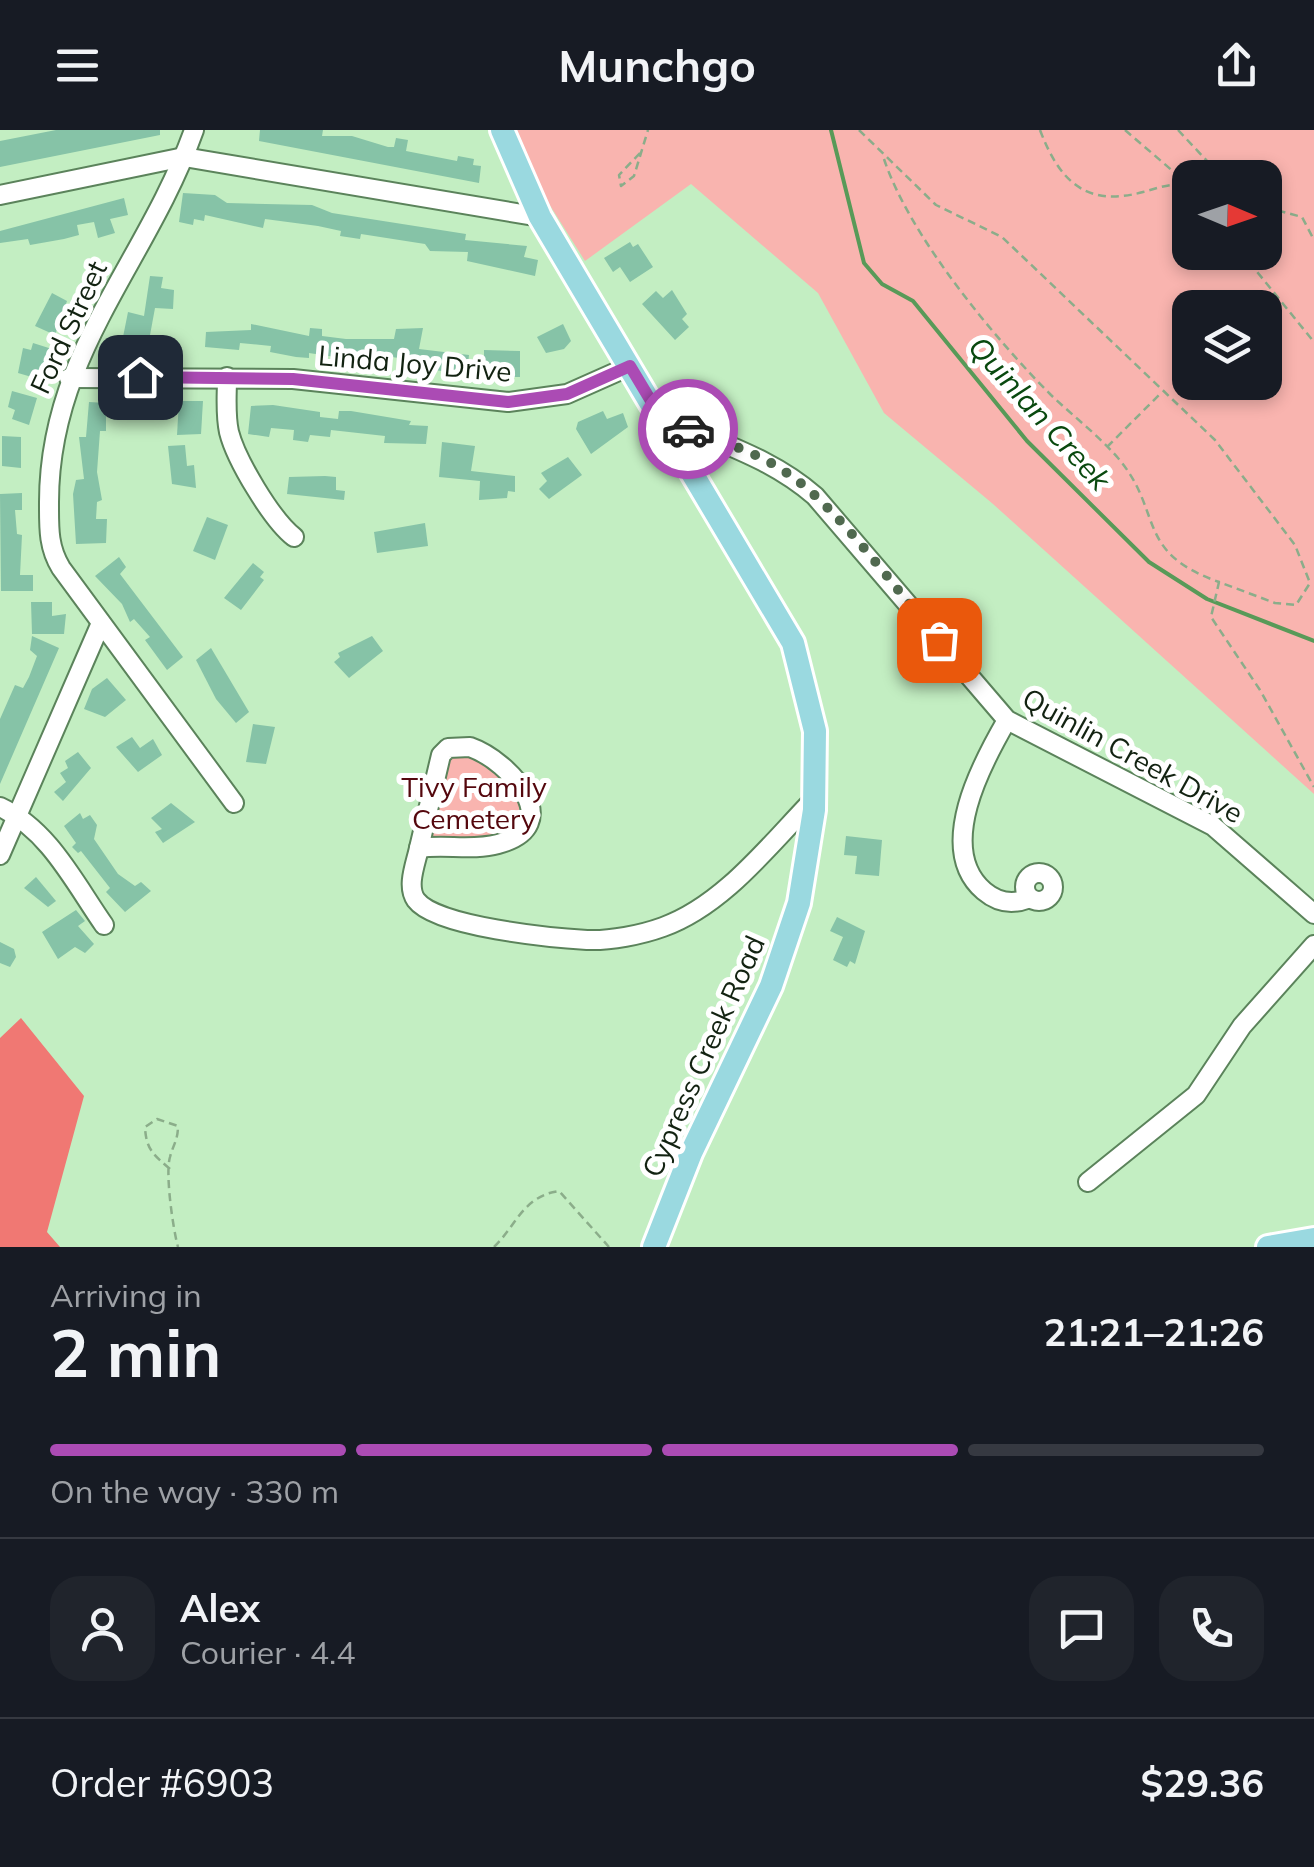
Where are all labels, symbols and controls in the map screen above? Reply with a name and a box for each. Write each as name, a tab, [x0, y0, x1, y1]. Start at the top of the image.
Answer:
text: Munchgo	[558, 37, 756, 93]
icon: menu	[50, 38, 105, 93]
icon: share	[1209, 38, 1264, 93]
north arrow	[1172, 160, 1282, 270]
map controls	[1172, 160, 1282, 400]
street label: Ford Street	[22, 255, 114, 399]
button: layers	[1172, 290, 1282, 400]
water label: Quinlan Creek	[961, 328, 1120, 499]
pin	[98, 335, 183, 420]
street label: Linda Joy Drive	[317, 337, 513, 389]
icon: home	[113, 350, 168, 405]
courier	[638, 379, 738, 479]
icon: car	[661, 402, 716, 457]
pin	[897, 598, 982, 683]
icon: bag	[912, 613, 967, 668]
street label: Quinlin Creek Drive	[1017, 680, 1249, 830]
park label: Tivy Family Cemetery	[401, 769, 547, 836]
street label: Cypress Creek Road	[634, 930, 772, 1182]
text: Arriving in	[50, 1275, 202, 1315]
text: 21:21–21:26	[1044, 1308, 1264, 1356]
text: 2 min	[50, 1312, 221, 1393]
text: On the way · 330 m	[50, 1471, 339, 1511]
button: person	[50, 1576, 155, 1681]
button: chat	[1029, 1576, 1134, 1681]
button: phone	[1159, 1576, 1264, 1681]
text: Alex	[180, 1584, 260, 1632]
text: Courier · 4.4	[180, 1632, 356, 1672]
text: Order #6903	[50, 1759, 274, 1807]
text: $29.36	[1141, 1759, 1264, 1807]

